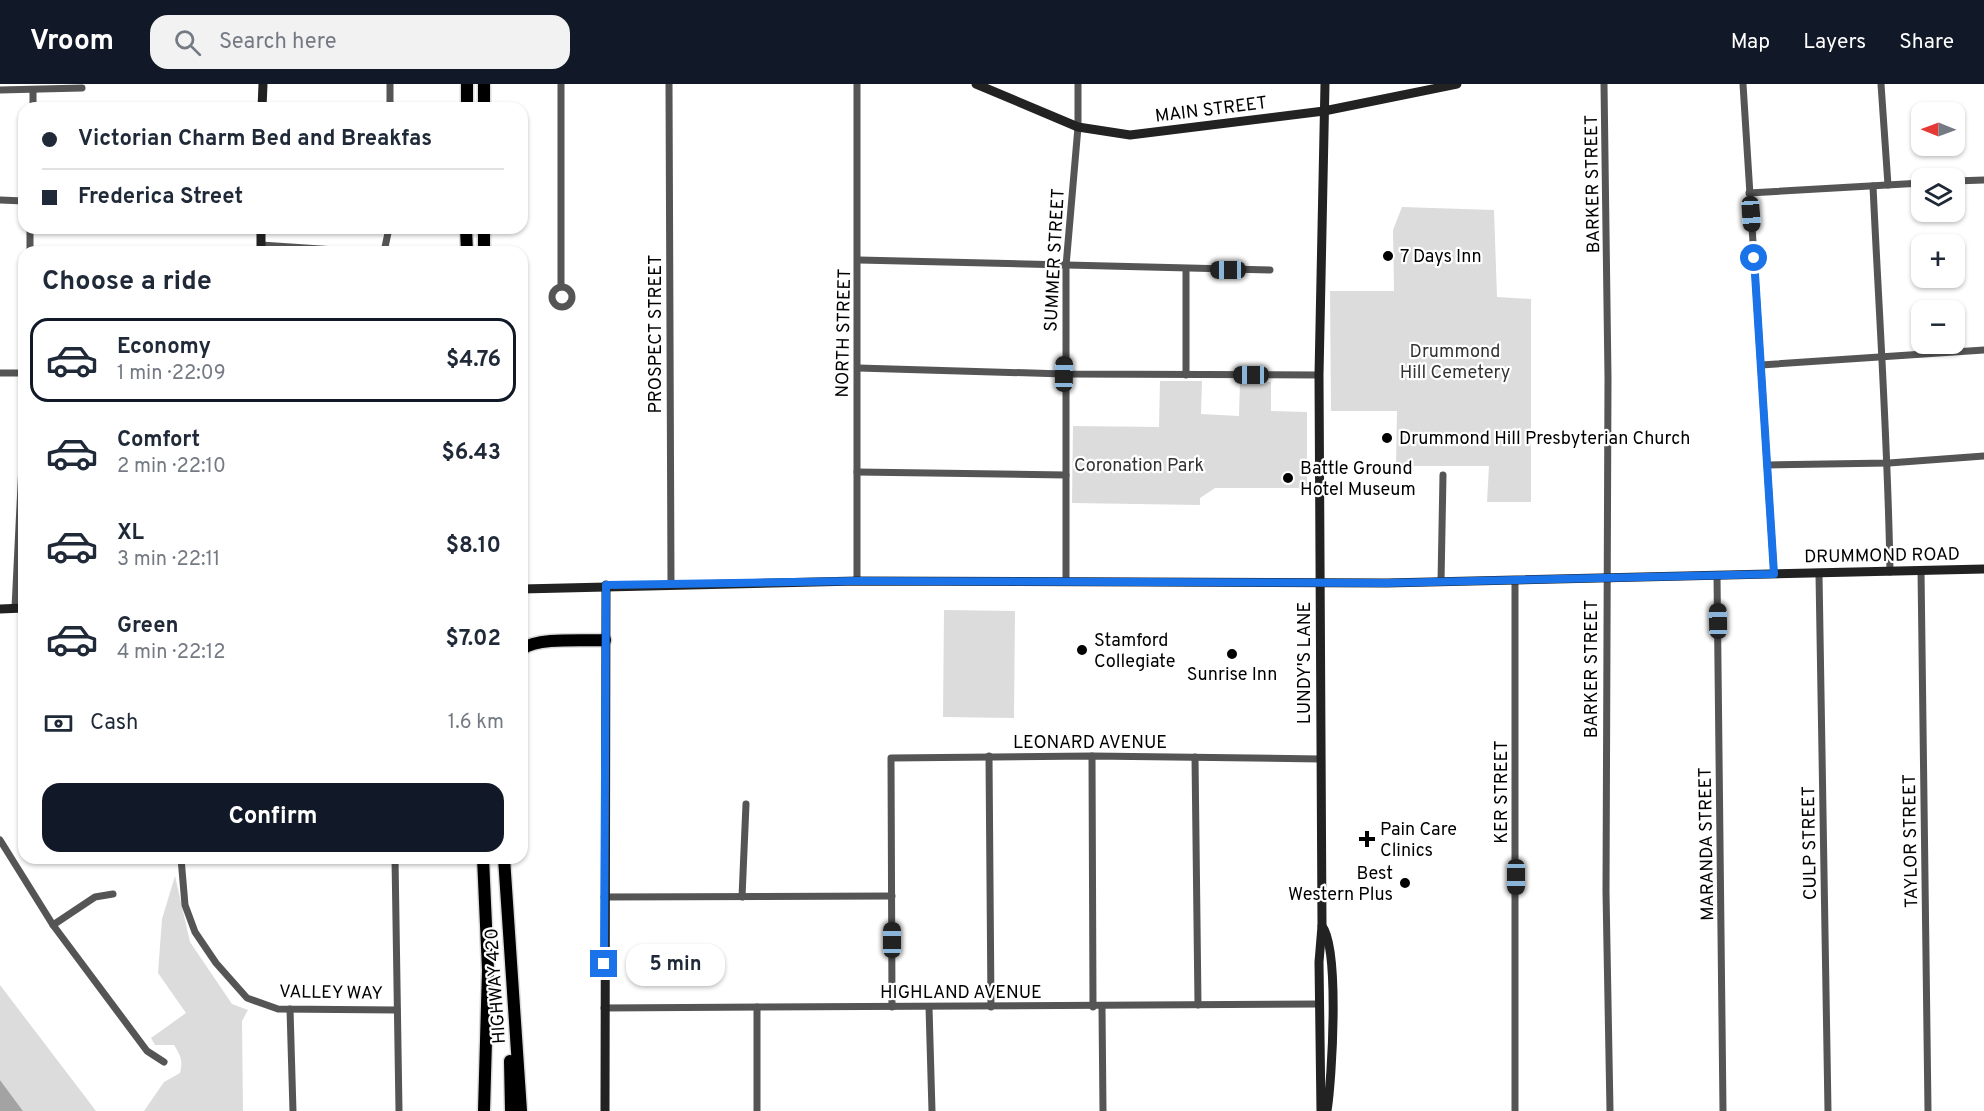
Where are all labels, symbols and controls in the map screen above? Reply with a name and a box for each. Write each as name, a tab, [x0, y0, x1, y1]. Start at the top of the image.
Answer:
search box	[150, 15, 570, 69]
text: Vroom	[30, 24, 114, 60]
icon: search	[171, 26, 204, 59]
text: Search here	[219, 29, 337, 56]
text: Map	[1731, 29, 1770, 56]
text: Layers	[1803, 29, 1866, 56]
text: Share	[1899, 29, 1954, 56]
street label: MAIN STREET	[1154, 92, 1269, 129]
north arrow	[1911, 102, 1965, 156]
map controls	[1911, 102, 1965, 354]
street label: BARKER STREET	[1581, 114, 1606, 253]
text: Victorian Charm Bed and Breakfas	[78, 126, 432, 153]
button: layers	[1911, 168, 1965, 222]
text: Frederica Street	[78, 184, 243, 211]
street label: SUMMER STREET	[1040, 188, 1071, 332]
car	[1741, 195, 1761, 233]
button: +	[1911, 234, 1965, 288]
route start	[1740, 244, 1767, 271]
place label: 7 Days Inn	[1400, 246, 1482, 269]
marker: 7 Days Inn	[1381, 249, 1395, 263]
street label: PROSPECT STREET	[645, 254, 668, 414]
car	[1210, 261, 1246, 279]
text: Choose a ride	[42, 265, 212, 299]
street label: NORTH STREET	[832, 268, 857, 398]
button: −	[1911, 300, 1965, 354]
icon: car	[45, 333, 99, 387]
text: Economy	[117, 334, 211, 361]
park label: Drummond Hill Cemetery	[1400, 341, 1510, 385]
text: $4.76	[446, 347, 501, 374]
car	[1055, 356, 1073, 392]
text: 1 min · 22:09	[117, 361, 226, 387]
car	[1233, 366, 1269, 384]
icon: car	[45, 426, 99, 480]
text: Comfort	[117, 427, 200, 454]
place label: Drummond Hill Presbyterian Church	[1399, 428, 1690, 451]
marker: Drummond Hill Presbyterian Church	[1380, 431, 1394, 445]
text: $6.43	[442, 440, 501, 467]
text: 2 min · 22:10	[117, 454, 226, 480]
park label: Coronation Park	[1074, 455, 1204, 478]
place label: Battle Ground Hotel Museum	[1300, 458, 1416, 502]
marker: Battle Ground Hotel Museum	[1281, 471, 1295, 485]
icon: car	[45, 519, 99, 573]
text: XL	[117, 520, 144, 547]
text: $8.10	[446, 533, 501, 560]
street label: DRUMMOND ROAD	[1804, 544, 1960, 569]
text: 3 min · 22:11	[117, 547, 220, 573]
street label: BARKER STREET	[1581, 600, 1604, 738]
street label: LUNDY'S LANE	[1294, 602, 1317, 724]
car	[1709, 603, 1727, 639]
icon: car	[45, 612, 99, 666]
text: Green	[117, 613, 179, 640]
text: $7.02	[445, 626, 501, 653]
place label: Stamford Collegiate	[1094, 630, 1175, 674]
text: 4 min · 22:12	[117, 640, 225, 666]
marker: Stamford Collegiate	[1075, 643, 1089, 657]
marker: Sunrise Inn	[1225, 647, 1239, 661]
place label: Sunrise Inn	[1187, 664, 1277, 687]
icon: cash	[42, 707, 75, 740]
text: Cash	[90, 710, 139, 737]
text: 1.6 km	[448, 710, 504, 736]
street label: LEONARD AVENUE	[1013, 732, 1167, 755]
street label: KER STREET	[1491, 740, 1514, 844]
street label: MARANDA STREET	[1695, 767, 1720, 921]
street label: TAYLOR STREET	[1899, 774, 1924, 908]
button: Confirm	[42, 783, 504, 852]
street label: CULP STREET	[1798, 786, 1823, 900]
place label: Pain Care Clinics	[1380, 819, 1457, 863]
marker: Pain Care Clinics	[1358, 830, 1376, 848]
car	[1507, 859, 1525, 895]
place label: Best Western Plus	[1288, 863, 1393, 907]
marker: Best Western Plus	[1398, 876, 1412, 890]
car	[883, 922, 901, 958]
street label: HIGHWAY 420	[481, 927, 512, 1045]
callout: 5 min	[625, 943, 724, 985]
route end	[590, 950, 617, 977]
text: 5 min	[649, 952, 702, 978]
street label: VALLEY WAY	[279, 981, 383, 1006]
street label: HIGHLAND AVENUE	[880, 982, 1042, 1005]

